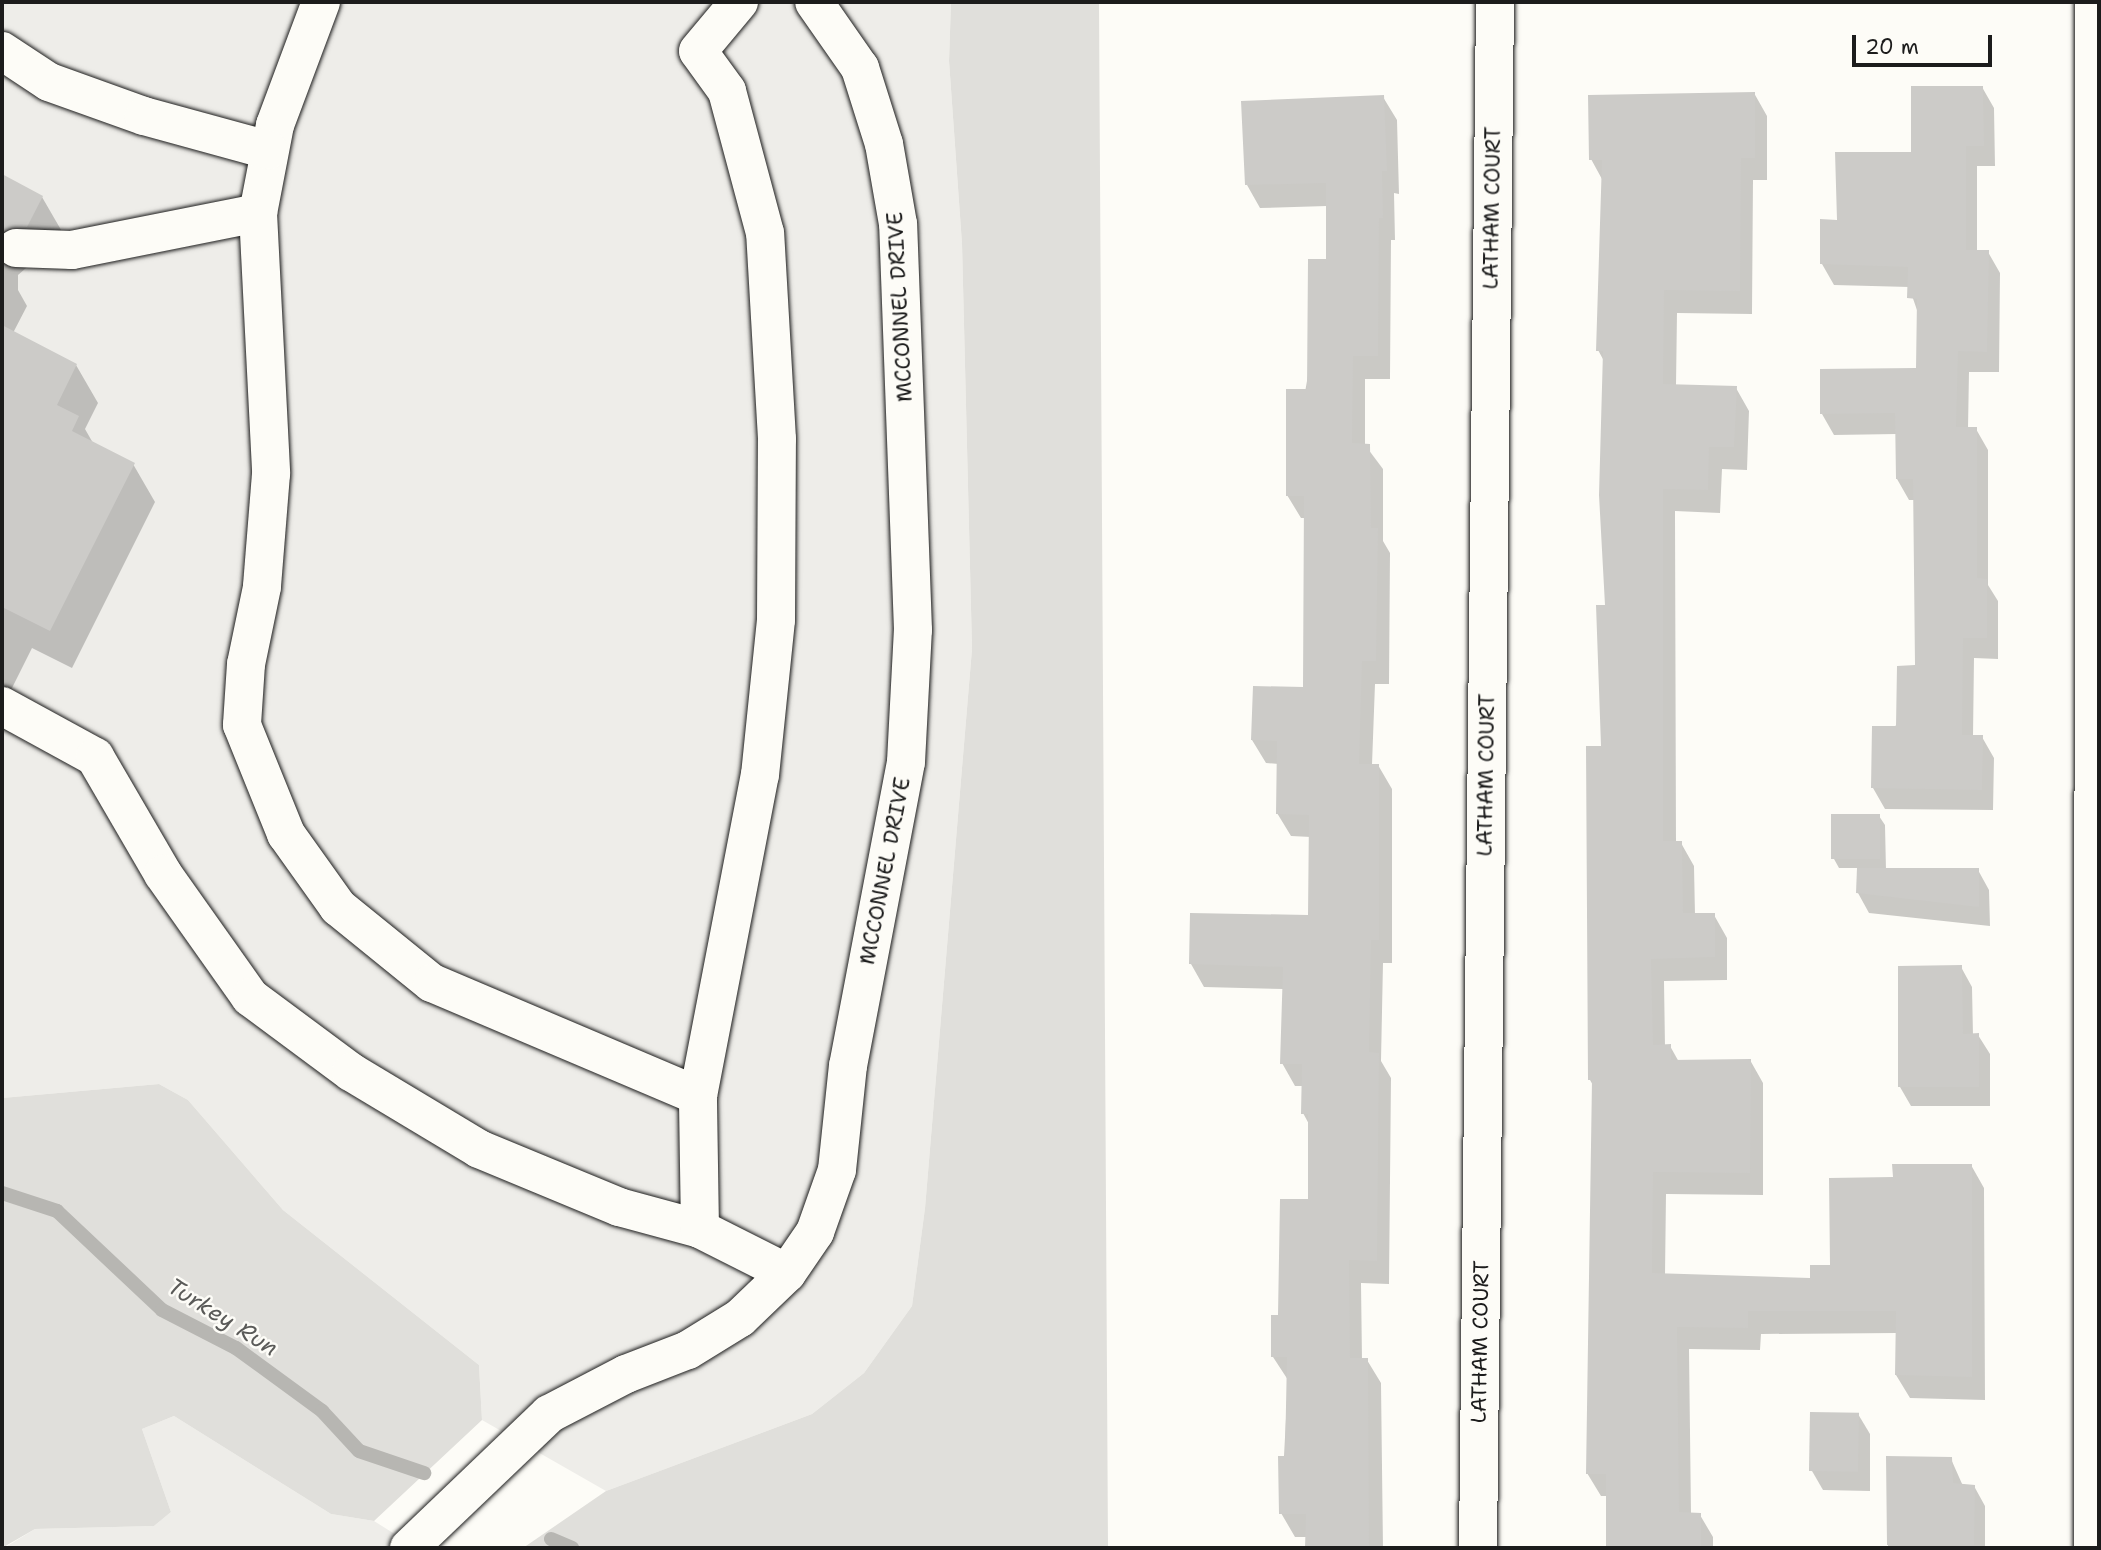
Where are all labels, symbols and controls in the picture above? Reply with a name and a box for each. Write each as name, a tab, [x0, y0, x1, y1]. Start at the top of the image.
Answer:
scale bar	[1856, 21, 1996, 65]
text: 20 m	[1865, 33, 1919, 61]
street label: LATHAM COURT	[1478, 126, 1506, 290]
street label: MCCONNEL DRIVE	[882, 211, 918, 403]
street label: LATHAM COURT	[1472, 693, 1500, 857]
street label: MCCONNEL DRIVE	[854, 775, 916, 967]
street label: LATHAM COURT	[1466, 1260, 1494, 1424]
water label: Turkey Run	[163, 1272, 283, 1362]

